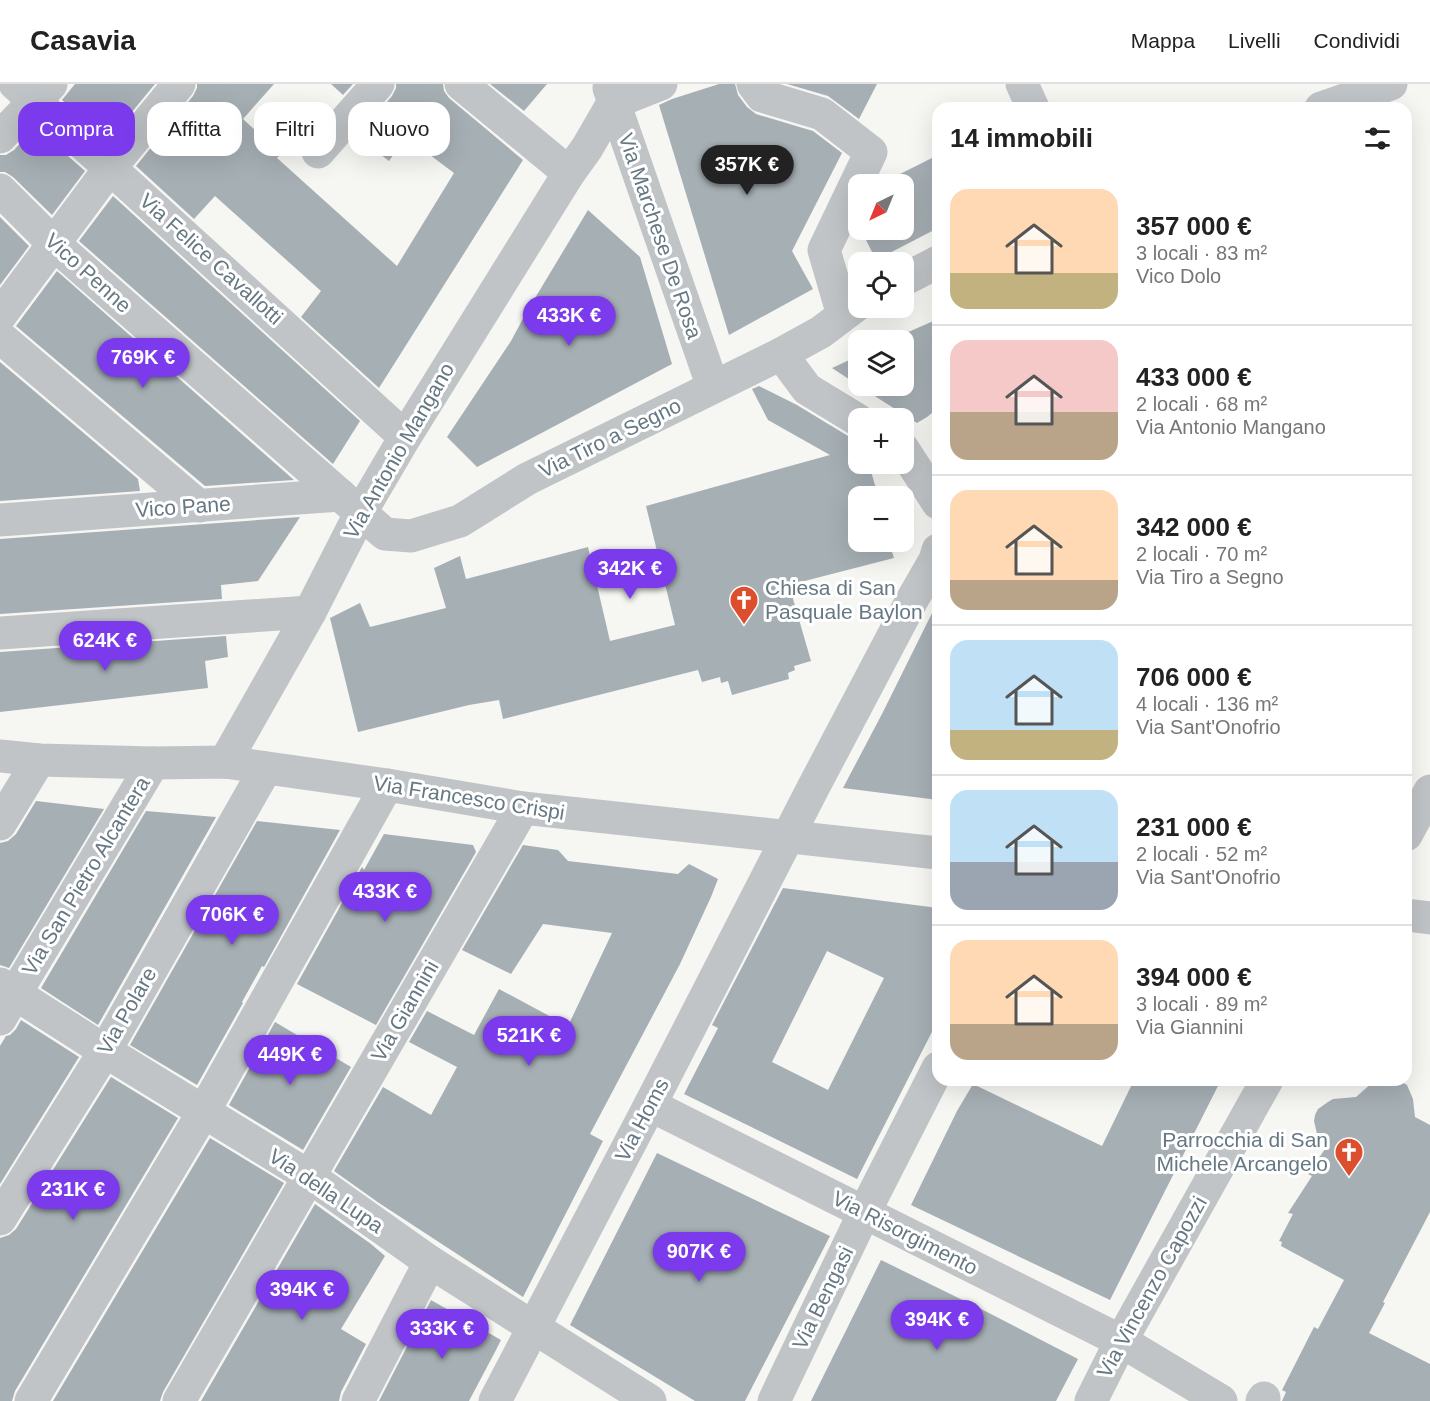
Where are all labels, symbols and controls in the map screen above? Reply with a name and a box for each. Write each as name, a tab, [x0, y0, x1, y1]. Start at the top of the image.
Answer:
text: Casavia	[30, 25, 136, 56]
text: Mappa	[1131, 29, 1195, 52]
text: Livelli	[1228, 29, 1281, 52]
text: Condividi	[1314, 29, 1400, 52]
chip: Compra	[18, 102, 135, 156]
chip: Affitta	[147, 102, 242, 156]
chip: Filtri	[254, 102, 336, 156]
chip: Nuovo	[348, 102, 450, 156]
icon: filters	[1361, 122, 1394, 155]
text: 14 immobili	[950, 123, 1093, 153]
street label: Via Marchese De Rosa	[615, 130, 707, 342]
pin: 357K €	[698, 145, 796, 196]
text: 357K €	[715, 153, 779, 175]
north arrow	[848, 174, 914, 240]
map controls	[848, 174, 914, 552]
street label: Via Felice Cavallotti	[135, 189, 287, 329]
text: 357 000 €	[1136, 211, 1252, 241]
icon: home	[998, 213, 1070, 285]
street label: Vico Penne	[41, 228, 136, 317]
text: 3 locali · 83 m²	[1136, 242, 1267, 264]
button: locate	[848, 252, 914, 318]
text: Vico Dolo	[1136, 265, 1221, 287]
pin: 433K €	[520, 296, 618, 347]
text: 433K €	[537, 304, 601, 326]
button: layers	[848, 330, 914, 396]
pin: 769K €	[94, 338, 192, 389]
text: 769K €	[111, 346, 175, 368]
street label: Via Antonio Mangano	[339, 359, 458, 543]
text: 433 000 €	[1136, 362, 1252, 392]
icon: home	[998, 364, 1070, 436]
street label: Via Tiro a Segno	[535, 393, 684, 482]
text: 2 locali · 68 m²	[1136, 393, 1267, 415]
button: +	[848, 408, 914, 474]
text: Via Antonio Mangano	[1136, 416, 1326, 438]
button: −	[848, 486, 914, 552]
street label: Vico Pane	[135, 492, 231, 521]
text: 342 000 €	[1136, 512, 1252, 542]
icon: home	[998, 514, 1070, 586]
text: 2 locali · 70 m²	[1136, 543, 1267, 565]
pin: 342K €	[581, 549, 679, 600]
text: 342K €	[598, 557, 662, 579]
text: Via Tiro a Segno	[1136, 566, 1284, 588]
place label: Chiesa di San Pasquale Baylon	[765, 576, 923, 623]
church icon: Chiesa di San Pasquale Baylon	[728, 584, 760, 626]
pin: 624K €	[56, 621, 154, 672]
text: 624K €	[73, 629, 137, 651]
text: 706 000 €	[1136, 662, 1252, 692]
icon: home	[998, 664, 1070, 736]
text: 4 locali · 136 m²	[1136, 693, 1278, 715]
text: Via Sant'Onofrio	[1136, 716, 1281, 738]
street label: Via Francesco Crispi	[372, 771, 566, 824]
street label: Via San Pietro Alcantera	[17, 772, 154, 979]
text: 231 000 €	[1136, 812, 1252, 842]
icon: home	[998, 814, 1070, 886]
text: 2 locali · 52 m²	[1136, 843, 1267, 865]
text: Via Sant'Onofrio	[1136, 866, 1281, 888]
pin: 433K €	[336, 872, 434, 923]
text: 433K €	[353, 880, 417, 902]
pin: 706K €	[183, 895, 281, 946]
text: 706K €	[200, 903, 264, 925]
street label: Via Giannini	[366, 956, 443, 1065]
text: 394 000 €	[1136, 962, 1252, 992]
street label: Via Polare	[92, 963, 161, 1058]
icon: home	[998, 964, 1070, 1036]
text: 3 locali · 89 m²	[1136, 993, 1267, 1015]
pin: 521K €	[480, 1016, 578, 1067]
text: Via Giannini	[1136, 1016, 1243, 1038]
text: 521K €	[497, 1024, 561, 1046]
pin: 449K €	[241, 1035, 339, 1086]
text: 449K €	[258, 1043, 322, 1065]
street label: Via Homs	[610, 1074, 673, 1165]
place label: Parrocchia di San Michele Arcangelo	[1156, 1128, 1328, 1175]
church icon: Parrocchia di San Michele Arcangelo	[1333, 1136, 1365, 1178]
street label: Via della Lupa	[265, 1144, 388, 1237]
pin: 231K €	[24, 1170, 122, 1221]
text: 231K €	[41, 1178, 105, 1200]
street label: Via Risorgimento	[829, 1186, 982, 1279]
street label: Via Vincenzo Capozzi	[1092, 1192, 1211, 1381]
pin: 907K €	[650, 1232, 748, 1283]
text: 907K €	[667, 1240, 731, 1262]
street label: Via Bengasi	[788, 1243, 857, 1353]
pin: 394K €	[253, 1270, 351, 1321]
text: 394K €	[270, 1278, 334, 1300]
pin: 394K €	[888, 1300, 986, 1351]
text: 394K €	[905, 1308, 969, 1330]
pin: 333K €	[393, 1309, 491, 1360]
text: 333K €	[410, 1317, 474, 1339]

